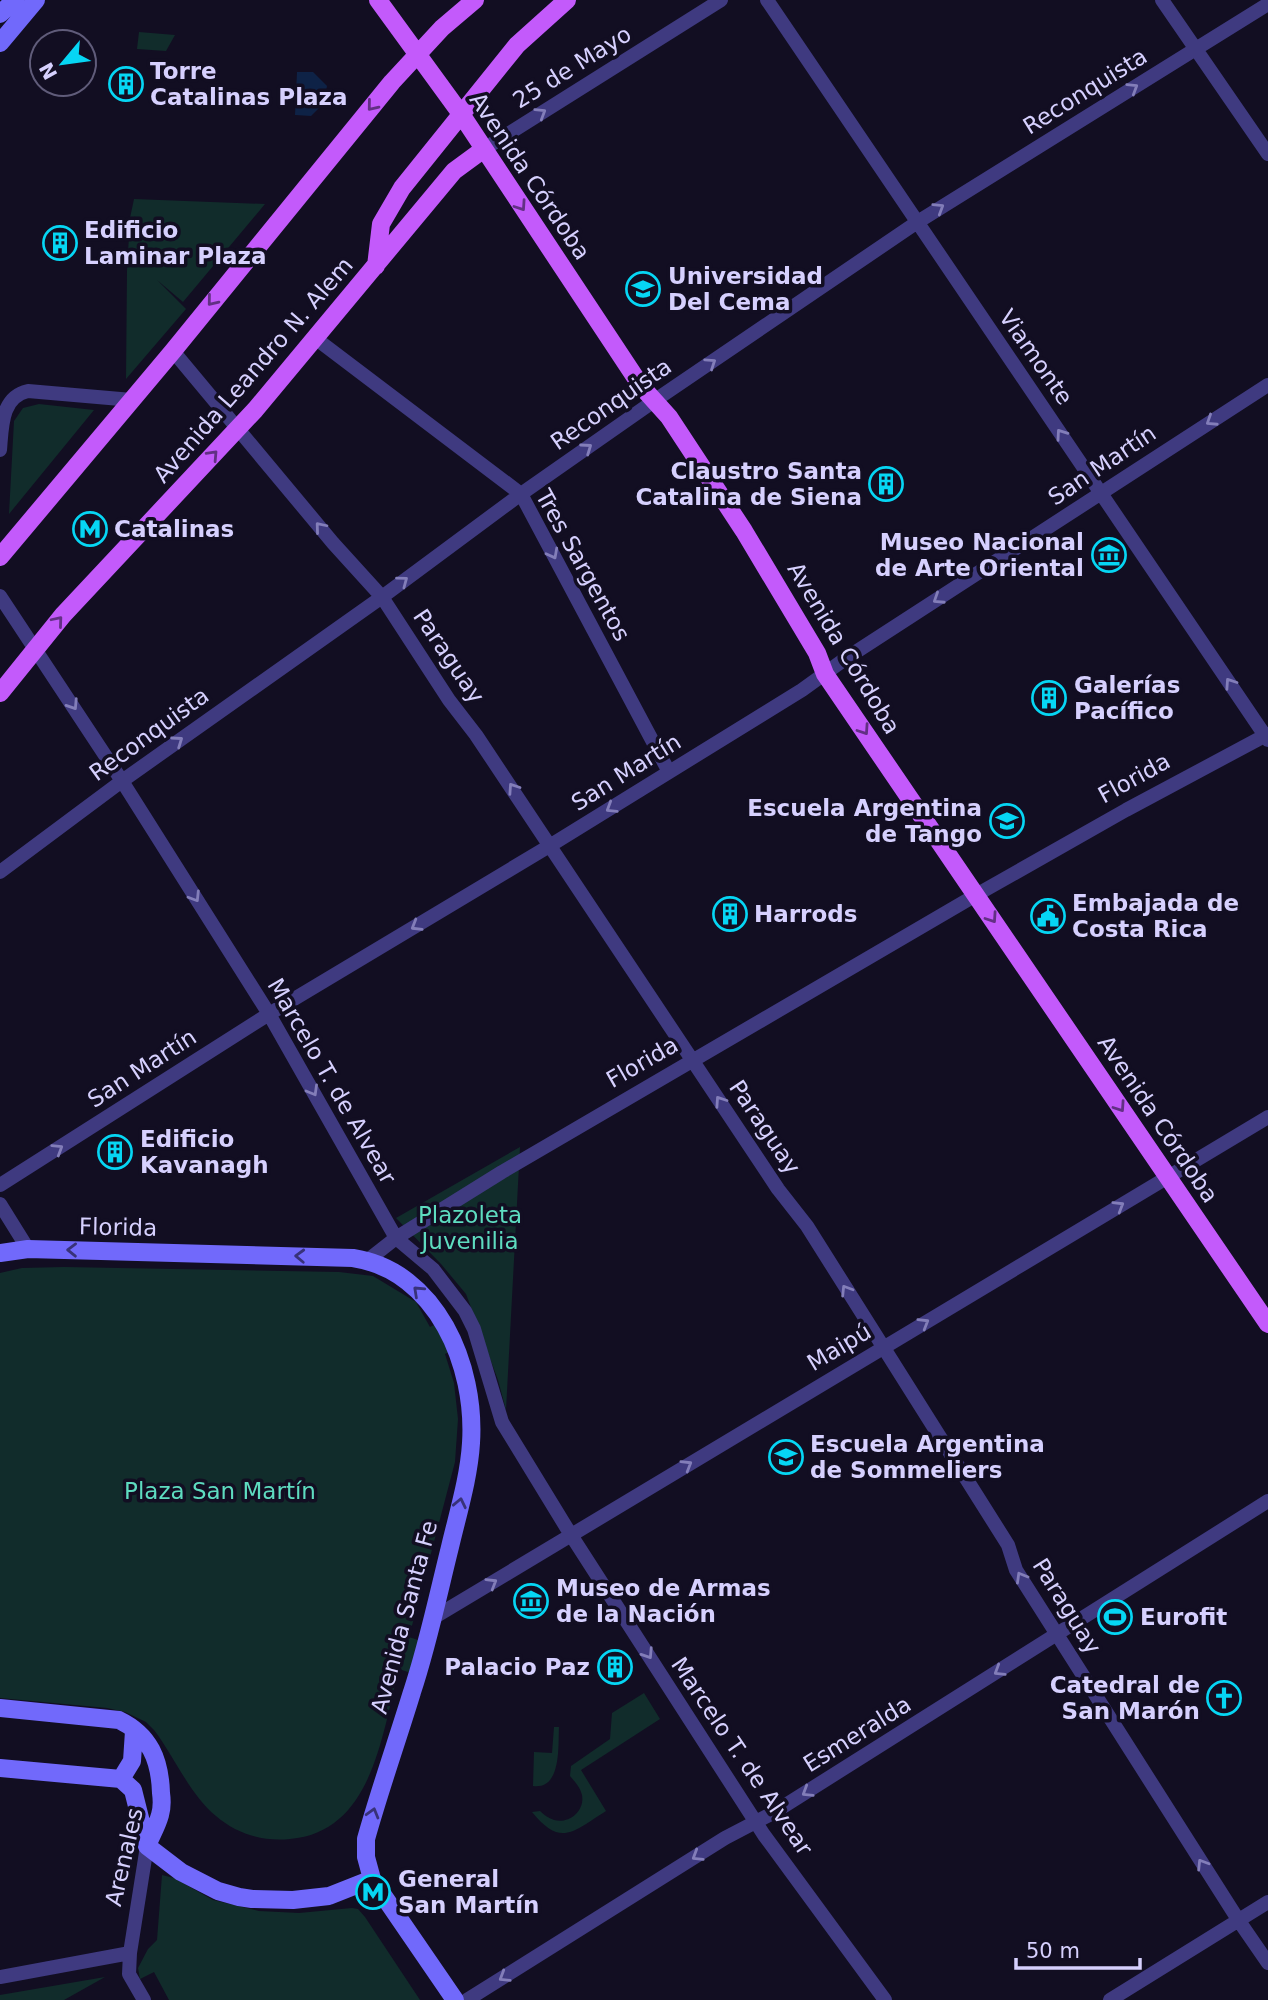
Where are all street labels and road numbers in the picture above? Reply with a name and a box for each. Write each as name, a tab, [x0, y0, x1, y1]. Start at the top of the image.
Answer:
street label: 25 de Mayo	[508, 20, 636, 114]
street label: Reconquista	[1018, 43, 1152, 139]
street label: Avenida Córdoba	[465, 88, 595, 264]
street label: Avenida Leandro N. Alem	[148, 252, 358, 488]
street label: Viamonte	[994, 305, 1078, 409]
street label: Reconquista	[546, 353, 676, 455]
street label: San Martín	[1043, 420, 1161, 510]
street label: Tres Sargentos	[530, 484, 635, 645]
street label: Avenida Córdoba	[782, 557, 906, 739]
street label: Paraguay	[408, 604, 490, 708]
street label: Reconquista	[84, 682, 214, 786]
street label: San Martín	[567, 728, 685, 816]
street label: Florida	[1093, 748, 1175, 808]
street label: Marcelo T. de Alvear	[263, 974, 402, 1189]
street label: San Martín	[83, 1023, 201, 1113]
street label: Florida	[602, 1031, 682, 1093]
street label: Avenida Córdoba	[1093, 1031, 1223, 1207]
street label: Paraguay	[724, 1075, 806, 1179]
street label: Florida	[79, 1213, 157, 1241]
street label: Maipú	[803, 1318, 875, 1376]
street label: Avenida Santa Fe	[366, 1518, 442, 1716]
street label: Paraguay	[1028, 1554, 1106, 1658]
street label: Marcelo T. de Alvear	[666, 1652, 818, 1860]
street label: Esmeralda	[798, 1691, 916, 1777]
street label: Arenales	[100, 1805, 148, 1909]

